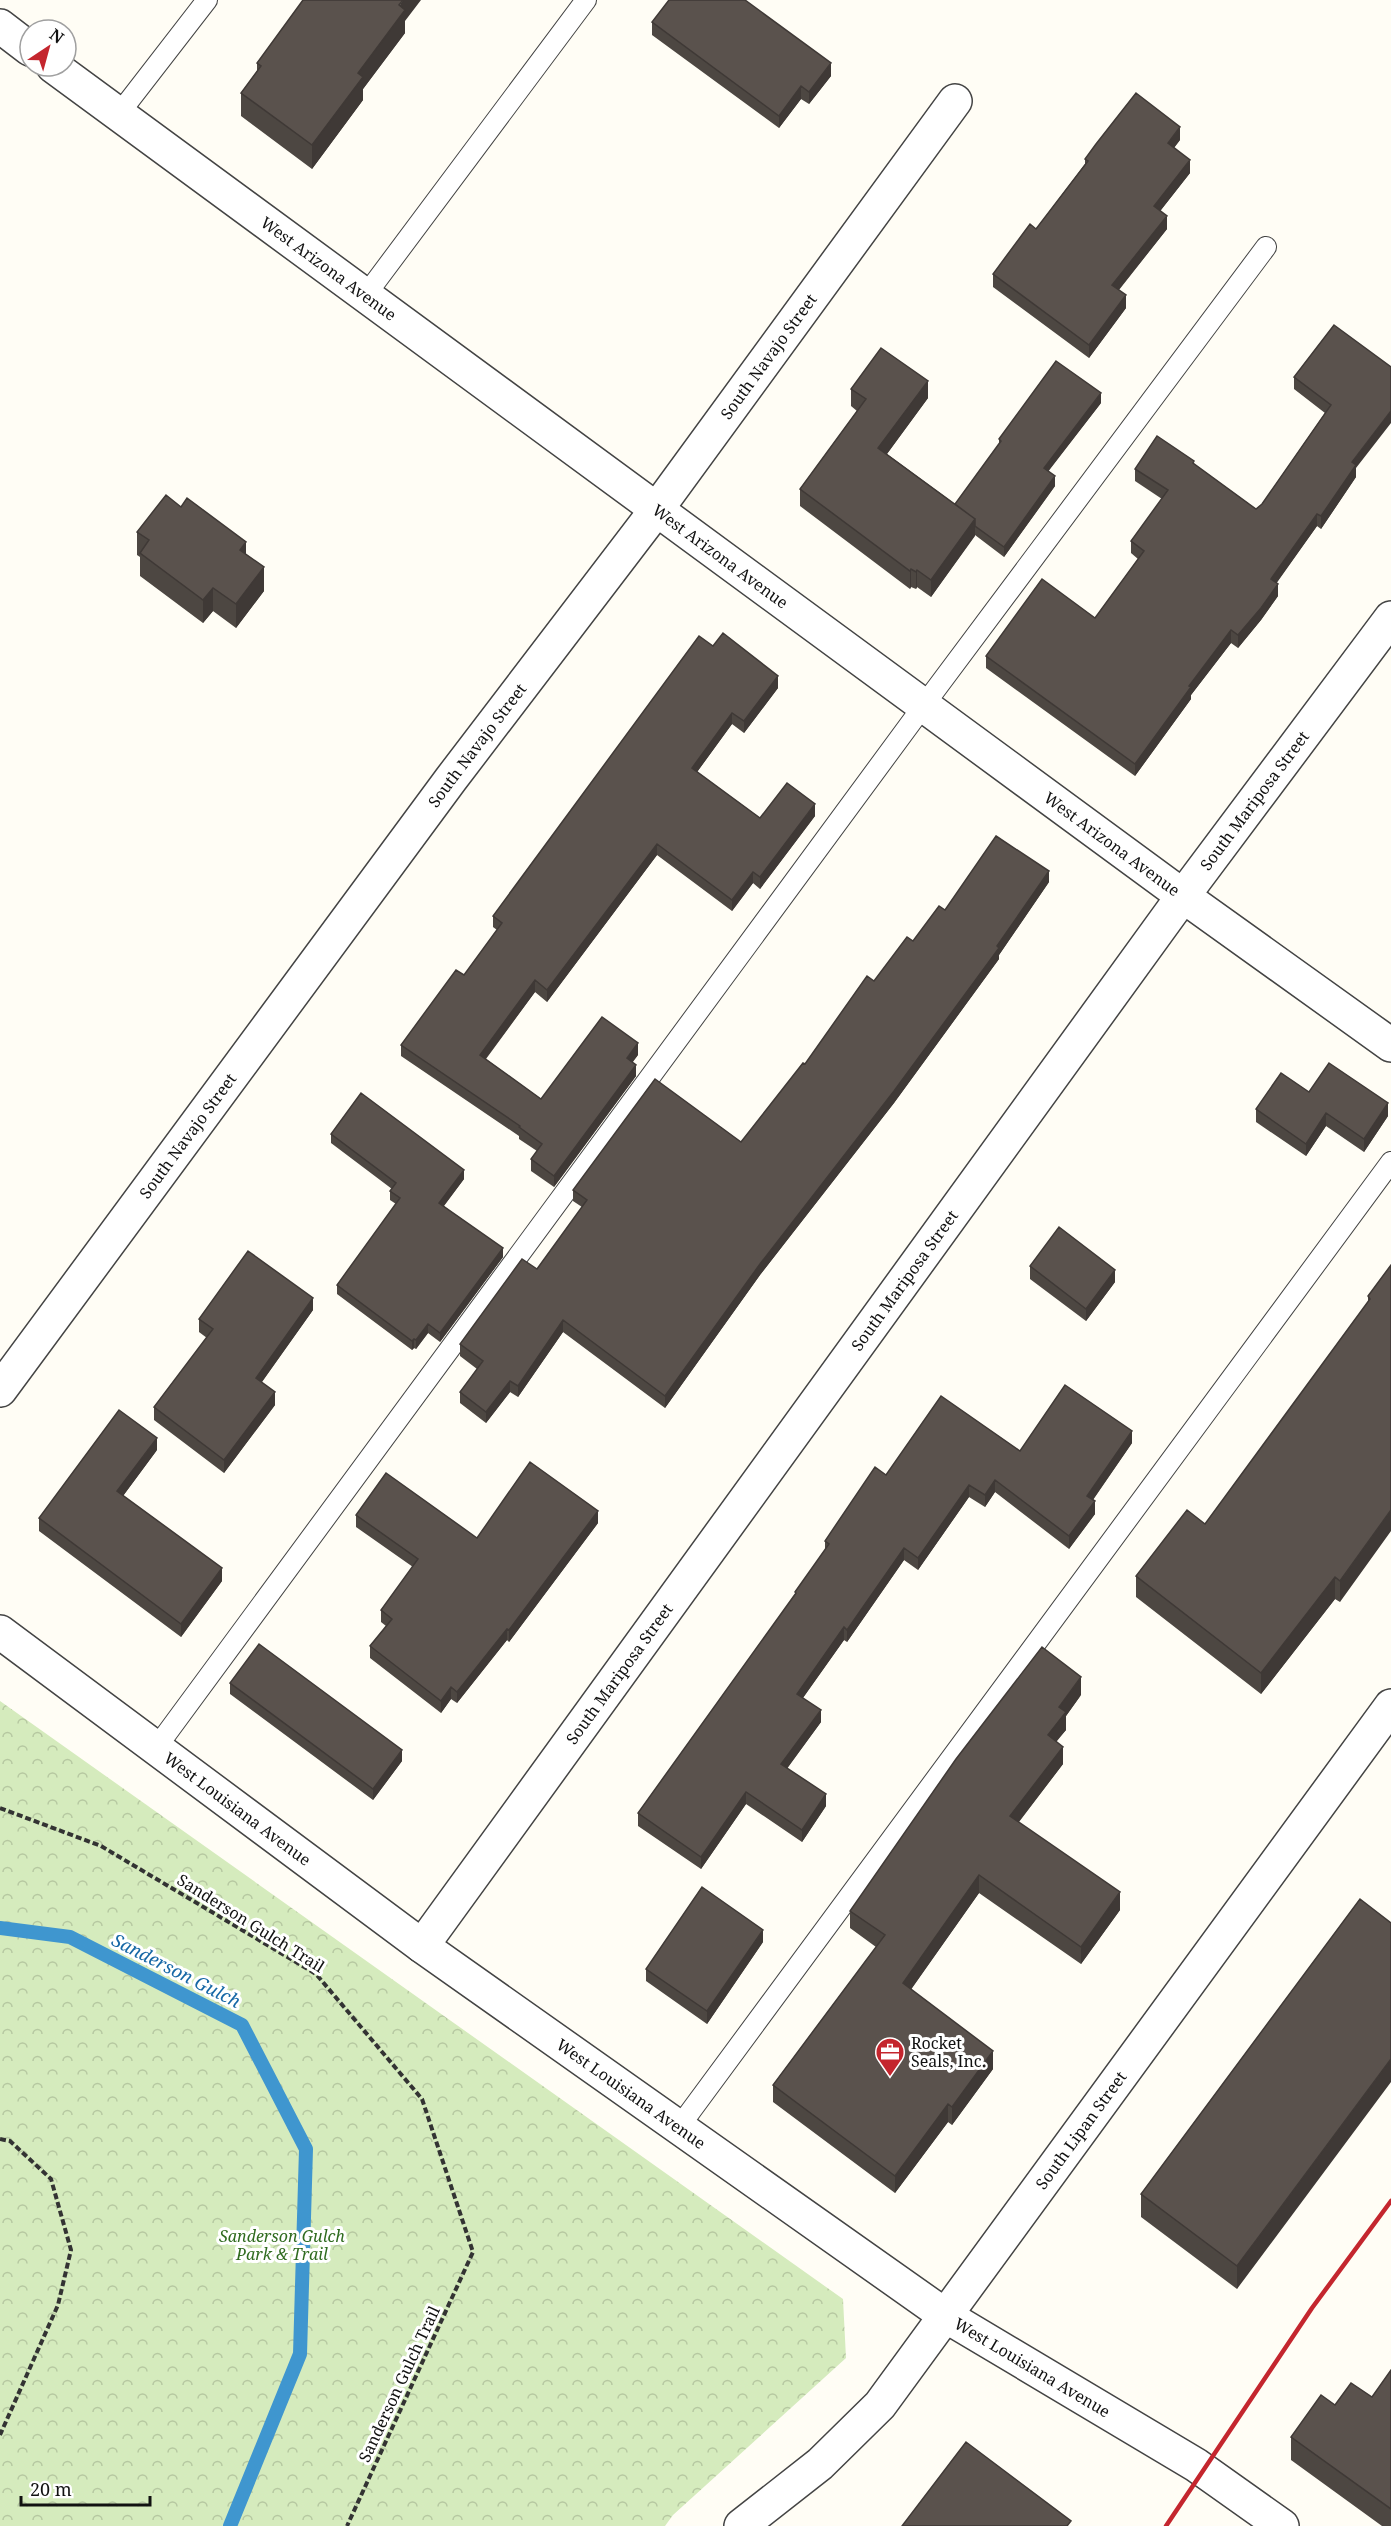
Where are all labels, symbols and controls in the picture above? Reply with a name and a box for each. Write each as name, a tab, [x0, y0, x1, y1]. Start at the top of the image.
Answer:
north arrow	[18, 18, 78, 78]
text: N	[45, 23, 69, 49]
street label: West Arizona Avenue	[256, 211, 401, 326]
street label: South Navajo Street	[715, 289, 822, 424]
street label: West Arizona Avenue	[648, 499, 793, 613]
street label: South Navajo Street	[423, 678, 531, 812]
street label: South Mariposa Street	[1195, 726, 1314, 875]
street label: West Arizona Avenue	[1040, 787, 1184, 901]
street label: South Navajo Street	[134, 1068, 241, 1203]
street label: South Mariposa Street	[846, 1205, 963, 1355]
street label: South Mariposa Street	[561, 1599, 678, 1749]
street label: West Louisiana Avenue	[160, 1747, 315, 1871]
street label: Sanderson Gulch Trail	[174, 1870, 328, 1976]
water label: Sanderson Gulch	[108, 1929, 244, 2013]
place label: Rocket Seals, Inc.	[911, 2032, 986, 2072]
street label: West Louisiana Avenue	[552, 2033, 710, 2154]
office icon: Rocket Seals, Inc.	[874, 2036, 906, 2078]
street label: South Lipan Street	[1030, 2066, 1132, 2194]
park label: Sanderson Gulch Park & Trail	[219, 2225, 345, 2265]
street label: Sanderson Gulch Trail	[353, 2302, 445, 2466]
street label: West Louisiana Avenue	[950, 2312, 1114, 2422]
scale bar	[21, 2469, 150, 2507]
text: 20 m	[30, 2477, 72, 2501]

